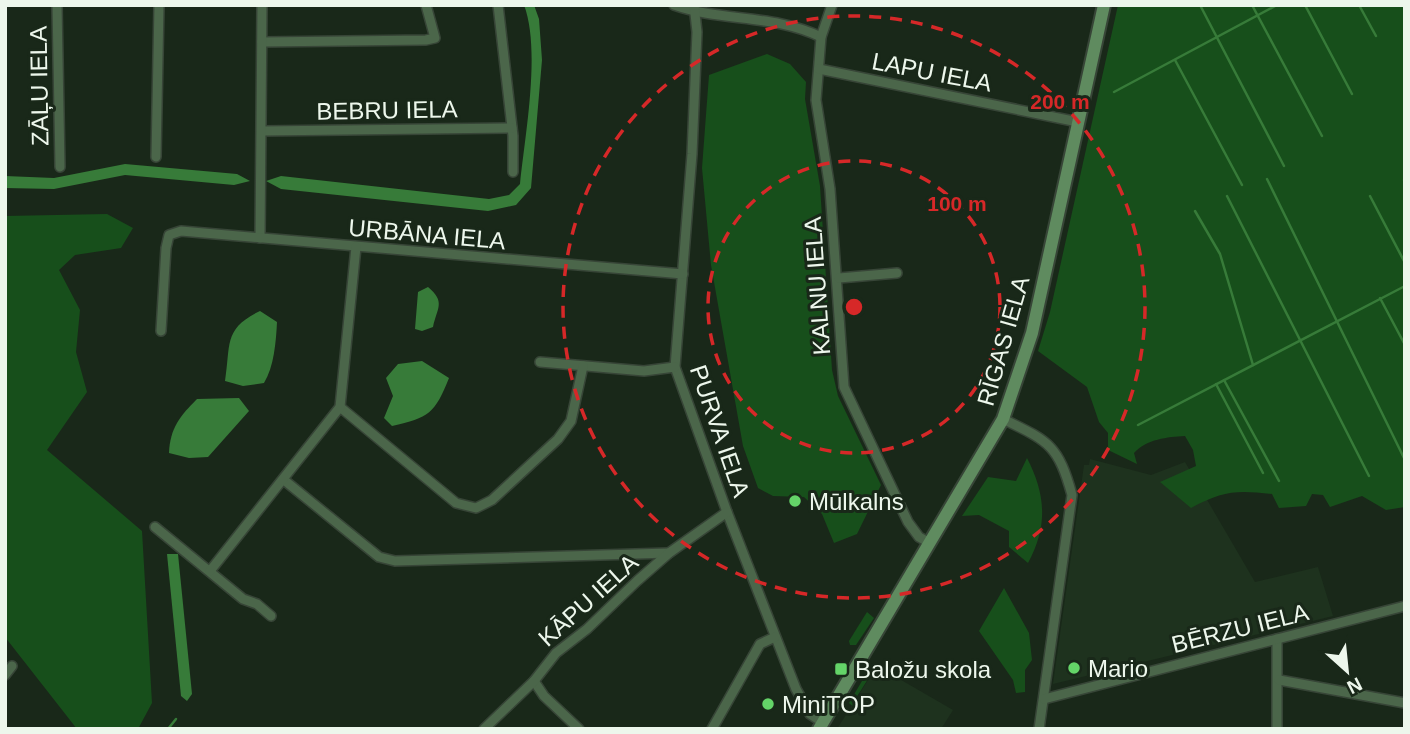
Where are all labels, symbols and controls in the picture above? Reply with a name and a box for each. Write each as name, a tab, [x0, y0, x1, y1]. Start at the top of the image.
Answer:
street label: ZĀĻU IELA	[24, 26, 54, 146]
street label: LAPU IELA	[870, 47, 994, 97]
text: 200 m	[1030, 90, 1090, 113]
street label: BEBRU IELA	[316, 95, 458, 125]
text: 100 m	[927, 192, 987, 215]
street label: URBĀNA IELA	[347, 214, 507, 254]
street label: KALNU IELA	[799, 216, 835, 356]
street label: RĪGAS IELA	[972, 273, 1034, 409]
centre of rings	[842, 295, 866, 319]
street label: PURVA IELA	[685, 361, 755, 501]
place label: Mūlkalns	[809, 488, 904, 515]
marker: Mūlkalns	[787, 493, 803, 509]
street label: KĀPU IELA	[533, 548, 643, 652]
street label: BĒRZU IELA	[1169, 598, 1311, 658]
north arrow	[1312, 636, 1382, 706]
place label: Mario	[1088, 655, 1148, 682]
place label: Baložu skola	[855, 656, 992, 683]
marker: Mario	[1066, 660, 1082, 676]
marker: Baložu skola	[833, 661, 849, 677]
text: N	[1344, 673, 1365, 698]
place label: MiniTOP	[782, 691, 875, 718]
marker: MiniTOP	[760, 696, 776, 712]

